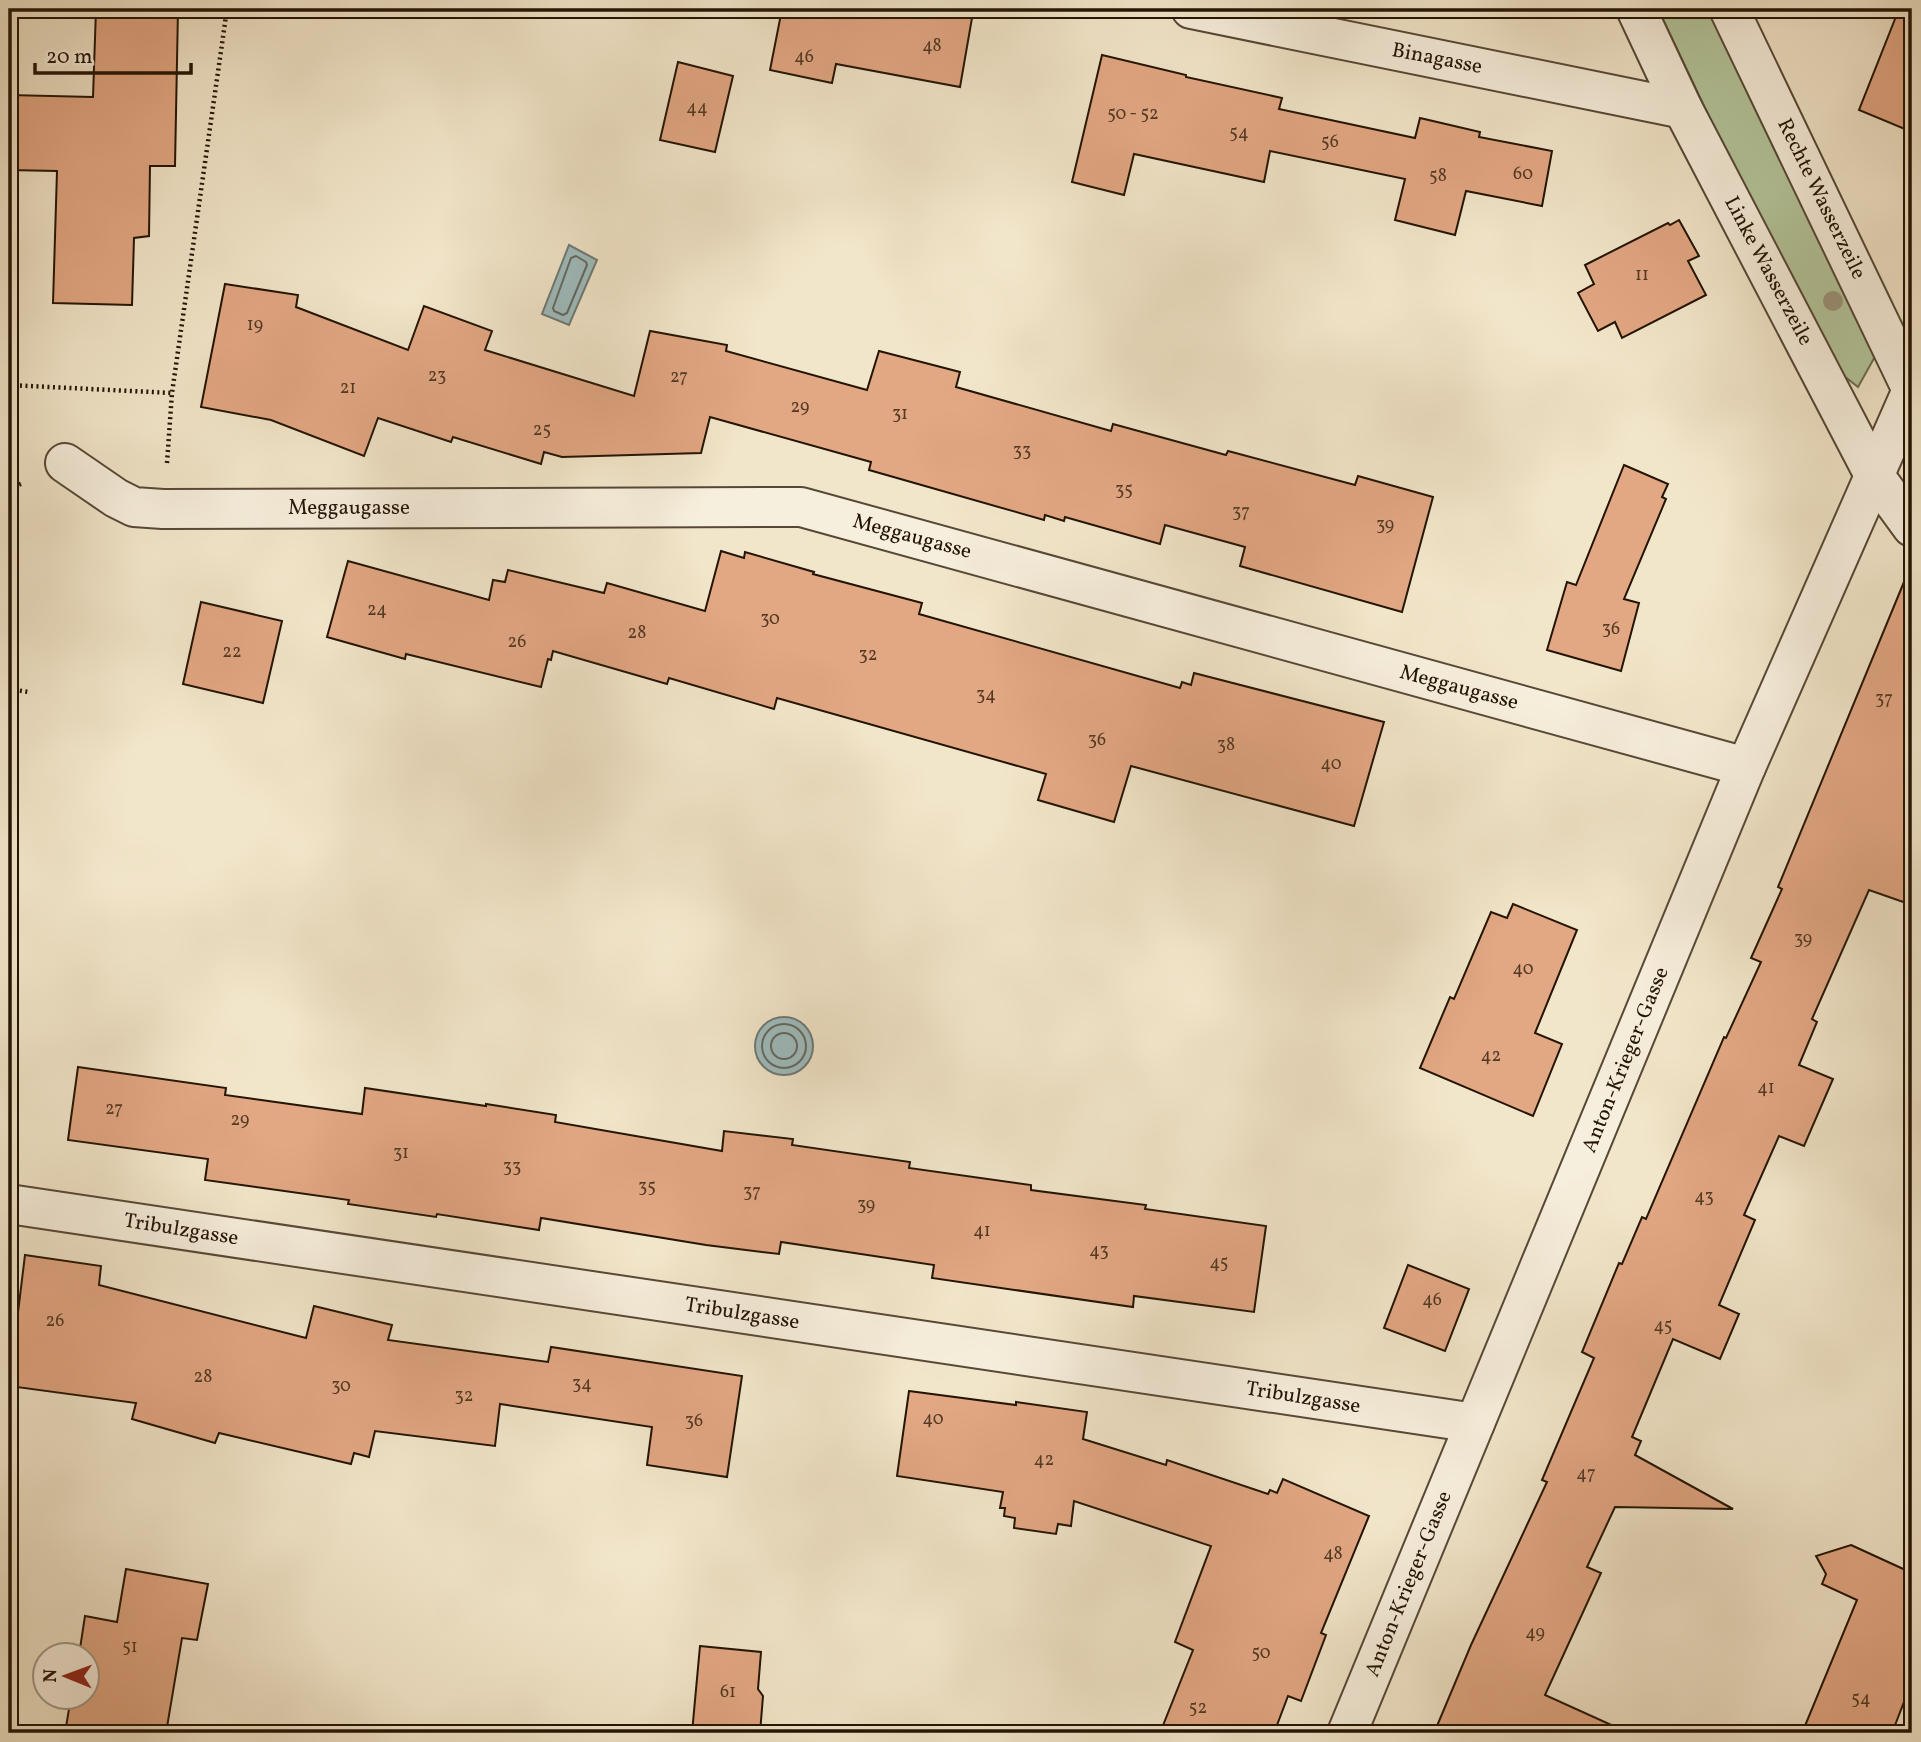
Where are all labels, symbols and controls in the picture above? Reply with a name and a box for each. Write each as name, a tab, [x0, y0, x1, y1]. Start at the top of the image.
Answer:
scale bar	[35, 32, 191, 76]
house number: 48	[922, 34, 942, 59]
street label: Binagasse	[1389, 36, 1485, 82]
text: 20 m	[46, 43, 92, 72]
house number: 46	[794, 45, 814, 70]
house number: 44	[686, 96, 708, 121]
house number: 50 - 52	[1107, 102, 1159, 127]
street label: Rechte Wasserzeile	[1769, 114, 1873, 284]
house number: 54	[1229, 121, 1249, 146]
house number: 56	[1321, 130, 1339, 155]
house number: 60	[1513, 162, 1533, 187]
house number: 58	[1429, 164, 1447, 189]
street label: Linke Wasserzeile	[1716, 191, 1820, 351]
house number: 11	[1635, 263, 1649, 288]
house number: 19	[247, 313, 263, 338]
house number: 23	[428, 364, 446, 389]
house number: 27	[670, 365, 688, 390]
house number: 21	[340, 376, 356, 401]
house number: 29	[791, 395, 809, 420]
house number: 31	[892, 402, 908, 427]
house number: 25	[533, 418, 551, 443]
house number: 33	[1013, 439, 1031, 464]
house number: 35	[1115, 478, 1133, 503]
street label: Meggaugasse	[288, 494, 410, 523]
house number: 37	[1232, 500, 1250, 525]
street label: Meggaugasse	[849, 507, 975, 567]
house number: 39	[1376, 513, 1394, 538]
house number: 24	[367, 598, 387, 623]
house number: 30	[760, 607, 780, 632]
house number: 36	[1602, 617, 1620, 642]
house number: 28	[628, 621, 646, 646]
house number: 26	[508, 630, 526, 655]
house number: 22	[222, 640, 242, 665]
house number: 32	[859, 643, 877, 668]
street label: Meggaugasse	[1396, 658, 1522, 718]
house number: 34	[976, 683, 996, 708]
house number: 37	[1875, 687, 1893, 712]
house number: 36	[1088, 728, 1106, 753]
house number: 38	[1217, 733, 1235, 758]
house number: 40	[1320, 752, 1342, 777]
house number: 39	[1794, 927, 1812, 952]
house number: 40	[1512, 957, 1534, 982]
street label: Anton-Krieger-Gasse	[1575, 963, 1677, 1157]
house number: 42	[1481, 1044, 1501, 1069]
house number: 41	[1757, 1076, 1775, 1101]
house number: 27	[105, 1097, 123, 1122]
house number: 29	[231, 1108, 249, 1133]
house number: 31	[393, 1141, 409, 1166]
house number: 33	[503, 1155, 521, 1180]
house number: 35	[638, 1175, 656, 1200]
house number: 37	[743, 1180, 761, 1205]
house number: 43	[1694, 1185, 1714, 1210]
house number: 39	[857, 1193, 875, 1218]
street label: Tribulzgasse	[122, 1207, 241, 1253]
house number: 41	[973, 1219, 991, 1244]
house number: 43	[1089, 1239, 1109, 1264]
house number: 45	[1210, 1251, 1228, 1276]
house number: 46	[1422, 1288, 1442, 1313]
street label: Tribulzgasse	[683, 1291, 802, 1337]
house number: 26	[46, 1309, 64, 1334]
house number: 45	[1654, 1314, 1672, 1339]
house number: 28	[194, 1365, 212, 1390]
house number: 34	[572, 1372, 592, 1397]
house number: 30	[331, 1374, 351, 1399]
street label: Tribulzgasse	[1244, 1375, 1363, 1421]
house number: 32	[455, 1384, 473, 1409]
house number: 40	[922, 1407, 944, 1432]
house number: 36	[685, 1409, 703, 1434]
house number: 42	[1034, 1448, 1054, 1473]
house number: 47	[1576, 1462, 1596, 1487]
street label: Anton-Krieger-Gasse	[1358, 1487, 1460, 1681]
house number: 48	[1323, 1542, 1343, 1567]
house number: 49	[1525, 1621, 1545, 1646]
house number: 51	[122, 1635, 138, 1660]
north arrow	[32, 1640, 102, 1710]
house number: 50	[1251, 1641, 1271, 1666]
text: N	[38, 1668, 64, 1683]
house number: 61	[720, 1680, 736, 1705]
house number: 54	[1851, 1687, 1871, 1712]
house number: 52	[1189, 1696, 1207, 1721]

